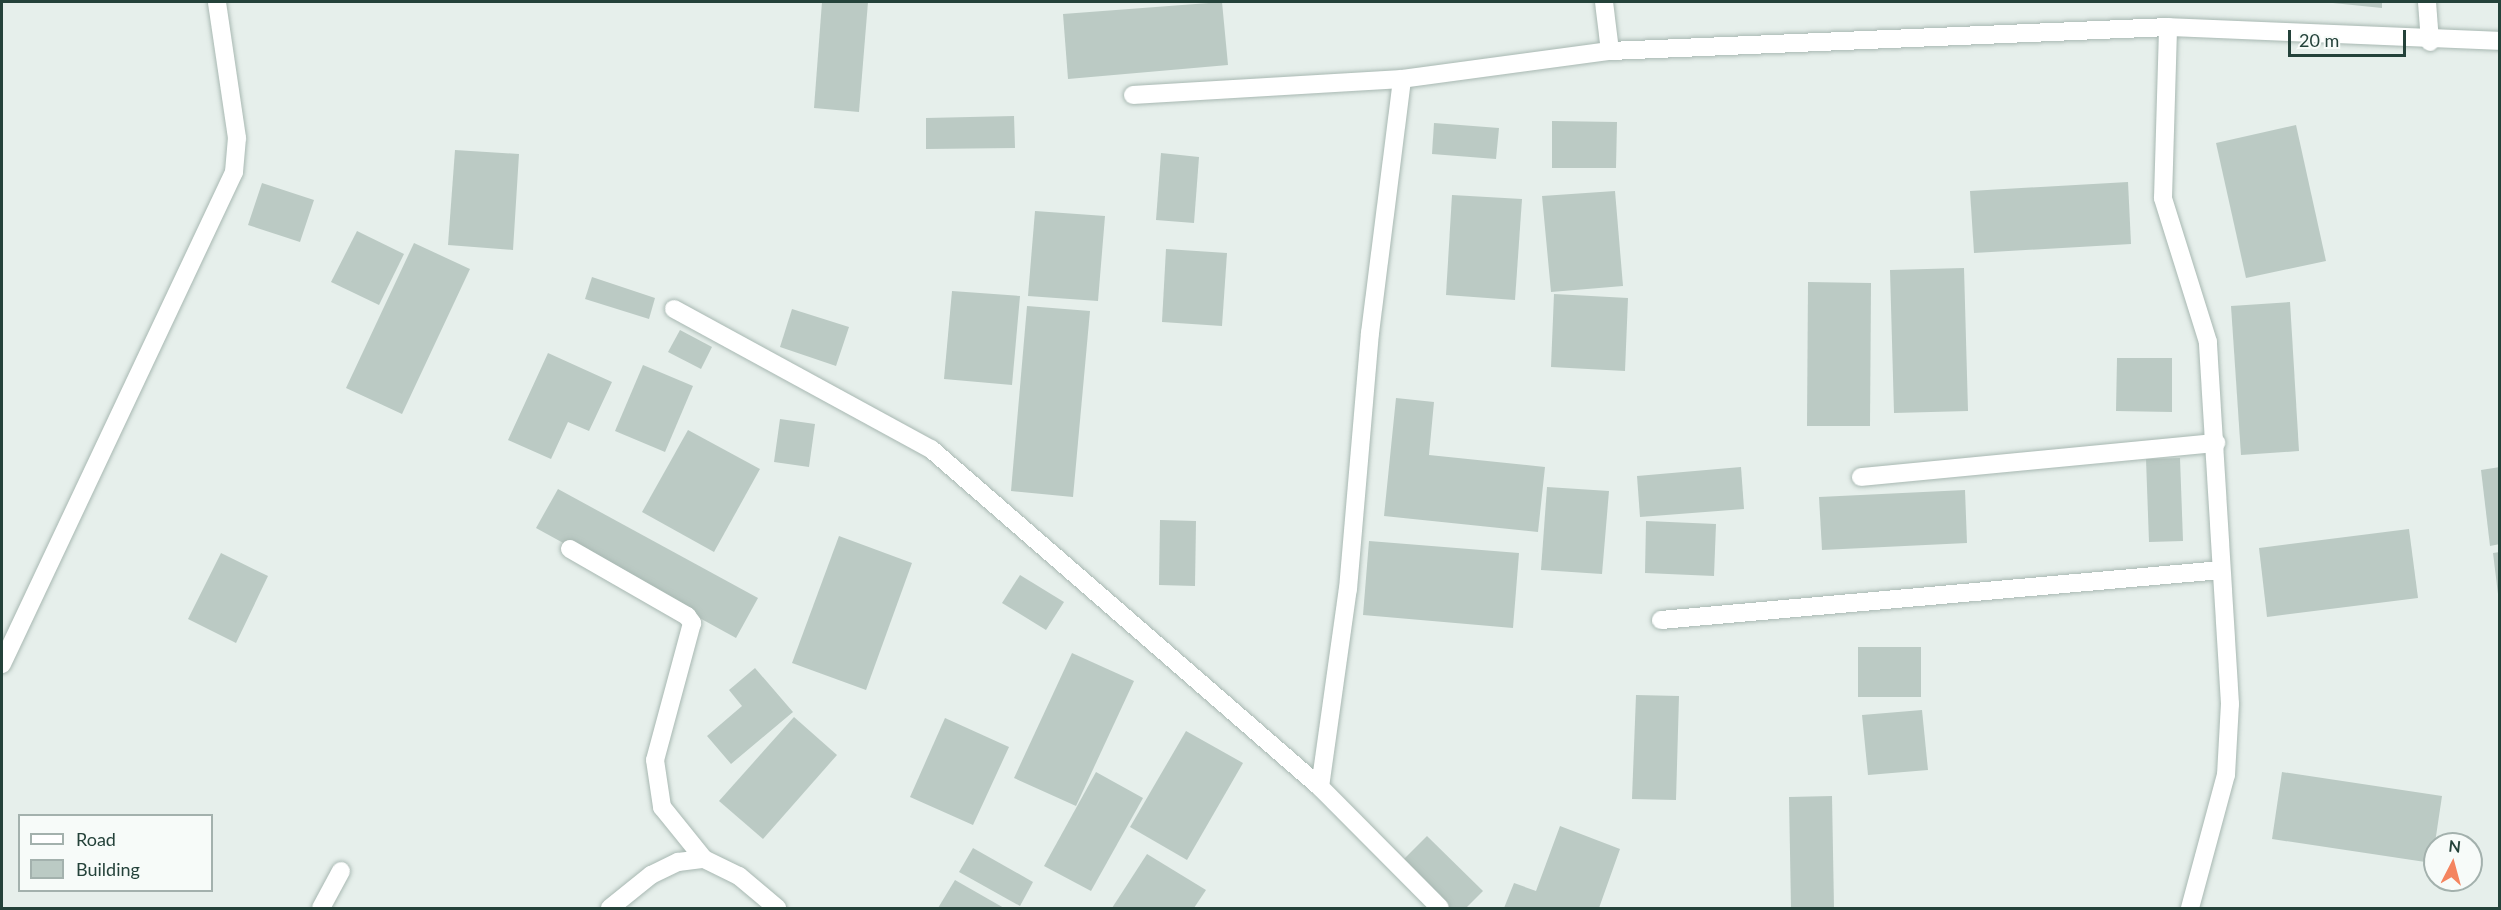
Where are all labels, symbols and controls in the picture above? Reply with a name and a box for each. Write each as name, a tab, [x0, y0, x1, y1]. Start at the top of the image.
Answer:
scale bar	[2291, 18, 2410, 56]
text: 20 m	[2299, 29, 2339, 51]
legend	[18, 814, 213, 892]
text: Road	[76, 828, 116, 850]
north arrow	[2423, 832, 2483, 892]
text: N	[2448, 835, 2462, 856]
text: Building	[76, 858, 140, 880]

